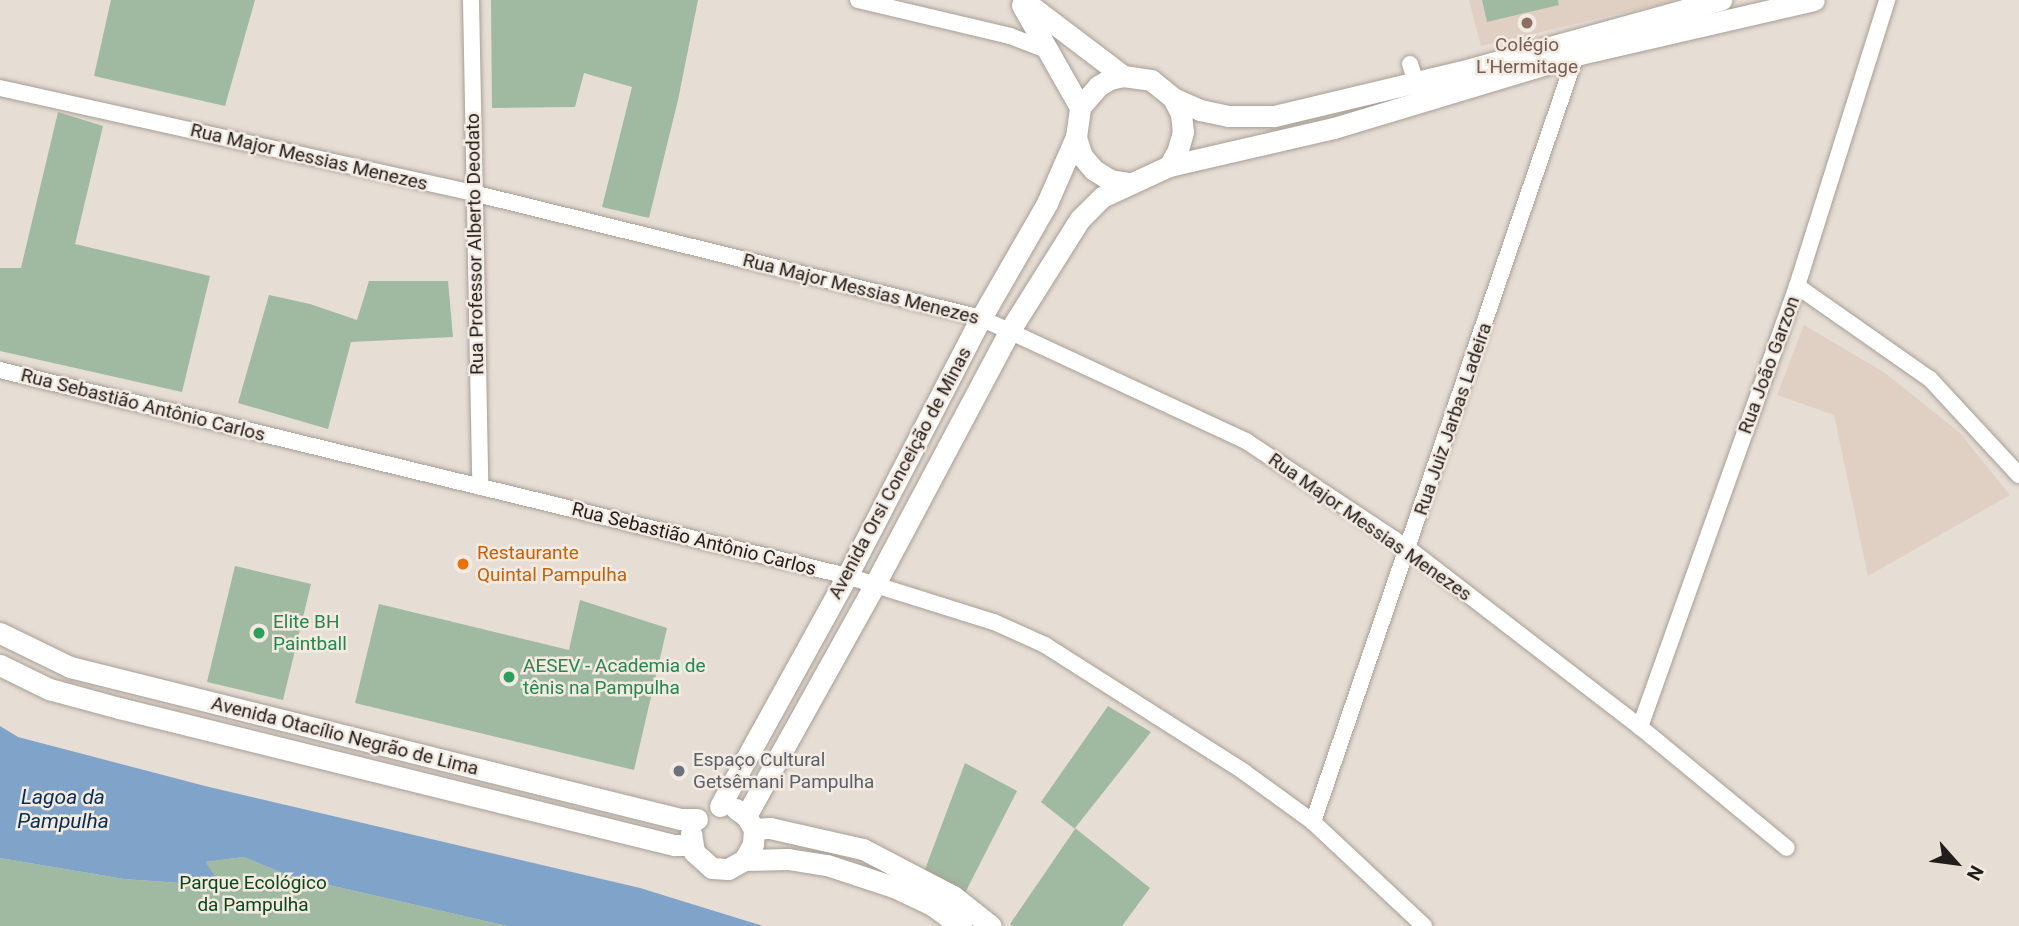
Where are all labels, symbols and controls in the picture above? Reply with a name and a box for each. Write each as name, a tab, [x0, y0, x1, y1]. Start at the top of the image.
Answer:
marker: Colégio L'Hermitage	[1519, 15, 1535, 31]
place label: Colégio L'Hermitage	[1476, 34, 1578, 78]
street label: Rua Professor Alberto Deodato	[461, 113, 489, 375]
street label: Rua Major Messias Menezes	[188, 119, 430, 195]
street label: Rua Major Messias Menezes	[740, 249, 982, 329]
street label: Rua João Garzon	[1734, 293, 1804, 437]
street label: Rua Juiz Jarbas Ladeira	[1409, 320, 1497, 518]
street label: Avenida Orsi Conceição de Minas	[824, 343, 976, 603]
street label: Rua Sebastião Antônio Carlos	[19, 364, 267, 446]
street label: Rua Major Messias Menezes	[1264, 448, 1476, 606]
street label: Rua Sebastião Antônio Carlos	[570, 498, 818, 580]
place label: Restaurante Quintal Pampulha	[477, 542, 627, 586]
marker: Restaurante Quintal Pampulha	[455, 556, 471, 572]
place label: Elite BH Paintball	[273, 611, 347, 655]
marker: Elite BH Paintball	[251, 625, 267, 641]
place label: AESEV - Academia de tênis na Pampulha	[523, 655, 706, 699]
marker: AESEV - Academia de tênis na Pampulha	[501, 669, 517, 685]
street label: Avenida Otacílio Negrão de Lima	[209, 692, 481, 780]
place label: Espaço Cultural Getsêmani Pampulha	[693, 749, 874, 793]
marker: Espaço Cultural Getsêmani Pampulha	[671, 763, 687, 779]
water label: Lagoa da Pampulha	[17, 784, 109, 834]
north arrow	[1921, 828, 1991, 898]
text: N	[1962, 862, 1988, 884]
park label: Parque Ecológico da Pampulha	[179, 872, 327, 916]

